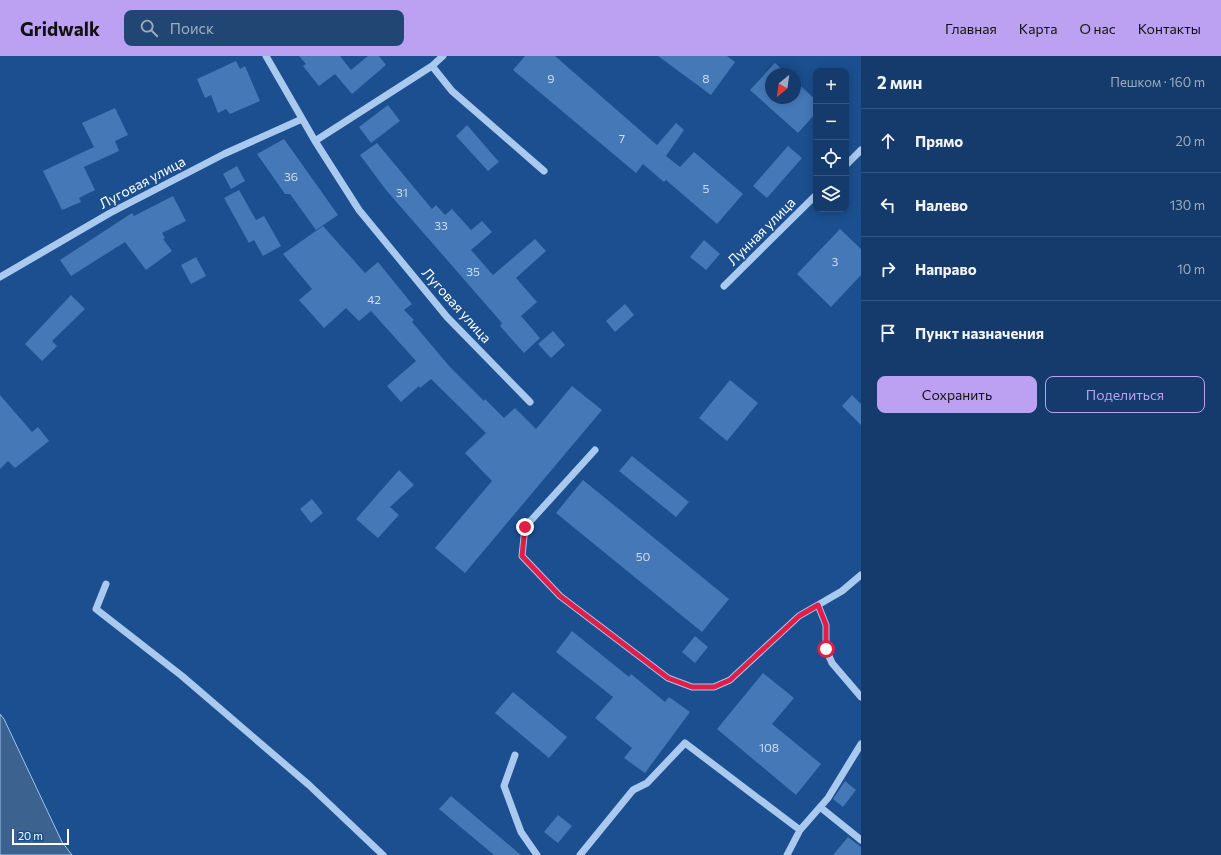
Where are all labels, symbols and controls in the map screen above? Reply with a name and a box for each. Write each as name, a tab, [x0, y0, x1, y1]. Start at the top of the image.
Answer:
search box	[124, 10, 404, 46]
text: Gridwalk	[20, 17, 100, 40]
icon: search	[138, 17, 160, 39]
text: Поиск	[170, 19, 214, 37]
text: Главная	[945, 20, 997, 37]
text: Карта	[1019, 20, 1057, 37]
text: О нас	[1079, 20, 1116, 37]
text: Контакты	[1138, 20, 1201, 37]
north arrow	[765, 68, 801, 104]
map controls	[813, 68, 849, 212]
button: +	[813, 68, 849, 104]
house number: 9	[547, 71, 555, 85]
house number: 8	[702, 71, 710, 85]
text: 2 мин	[877, 72, 922, 93]
text: Пешком · 160 m	[1110, 74, 1205, 90]
button: −	[813, 104, 849, 140]
icon: ahead	[877, 130, 899, 152]
house number: 7	[619, 131, 625, 145]
text: Прямо	[915, 132, 963, 150]
text: 20 m	[1176, 133, 1205, 149]
button: locate	[813, 140, 849, 176]
street label: Луговая улица	[96, 152, 188, 212]
house number: 36	[284, 169, 298, 183]
button: layers	[813, 176, 849, 212]
house number: 5	[703, 181, 710, 195]
house number: 31	[396, 185, 408, 199]
street label: Лунная улица	[723, 193, 799, 269]
icon: left	[877, 194, 899, 216]
text: Налево	[915, 196, 968, 214]
text: 130 m	[1170, 197, 1205, 213]
house number: 33	[434, 218, 448, 232]
house number: 3	[832, 254, 839, 268]
icon: right	[877, 258, 899, 280]
text: Направо	[915, 260, 977, 278]
text: 10 m	[1177, 261, 1205, 277]
street label: Луговая улица	[419, 264, 495, 346]
house number: 35	[466, 264, 480, 278]
house number: 42	[367, 292, 381, 306]
icon: arrive	[877, 322, 899, 344]
text: Пункт назначения	[915, 324, 1044, 342]
button: Сохранить	[877, 376, 1037, 413]
button: Поделиться	[1045, 376, 1205, 413]
route end	[516, 518, 534, 536]
house number: 50	[636, 549, 651, 563]
route start	[817, 640, 835, 658]
house number: 108	[759, 740, 779, 754]
scale bar	[12, 827, 69, 846]
text: 20 m	[18, 829, 43, 842]

